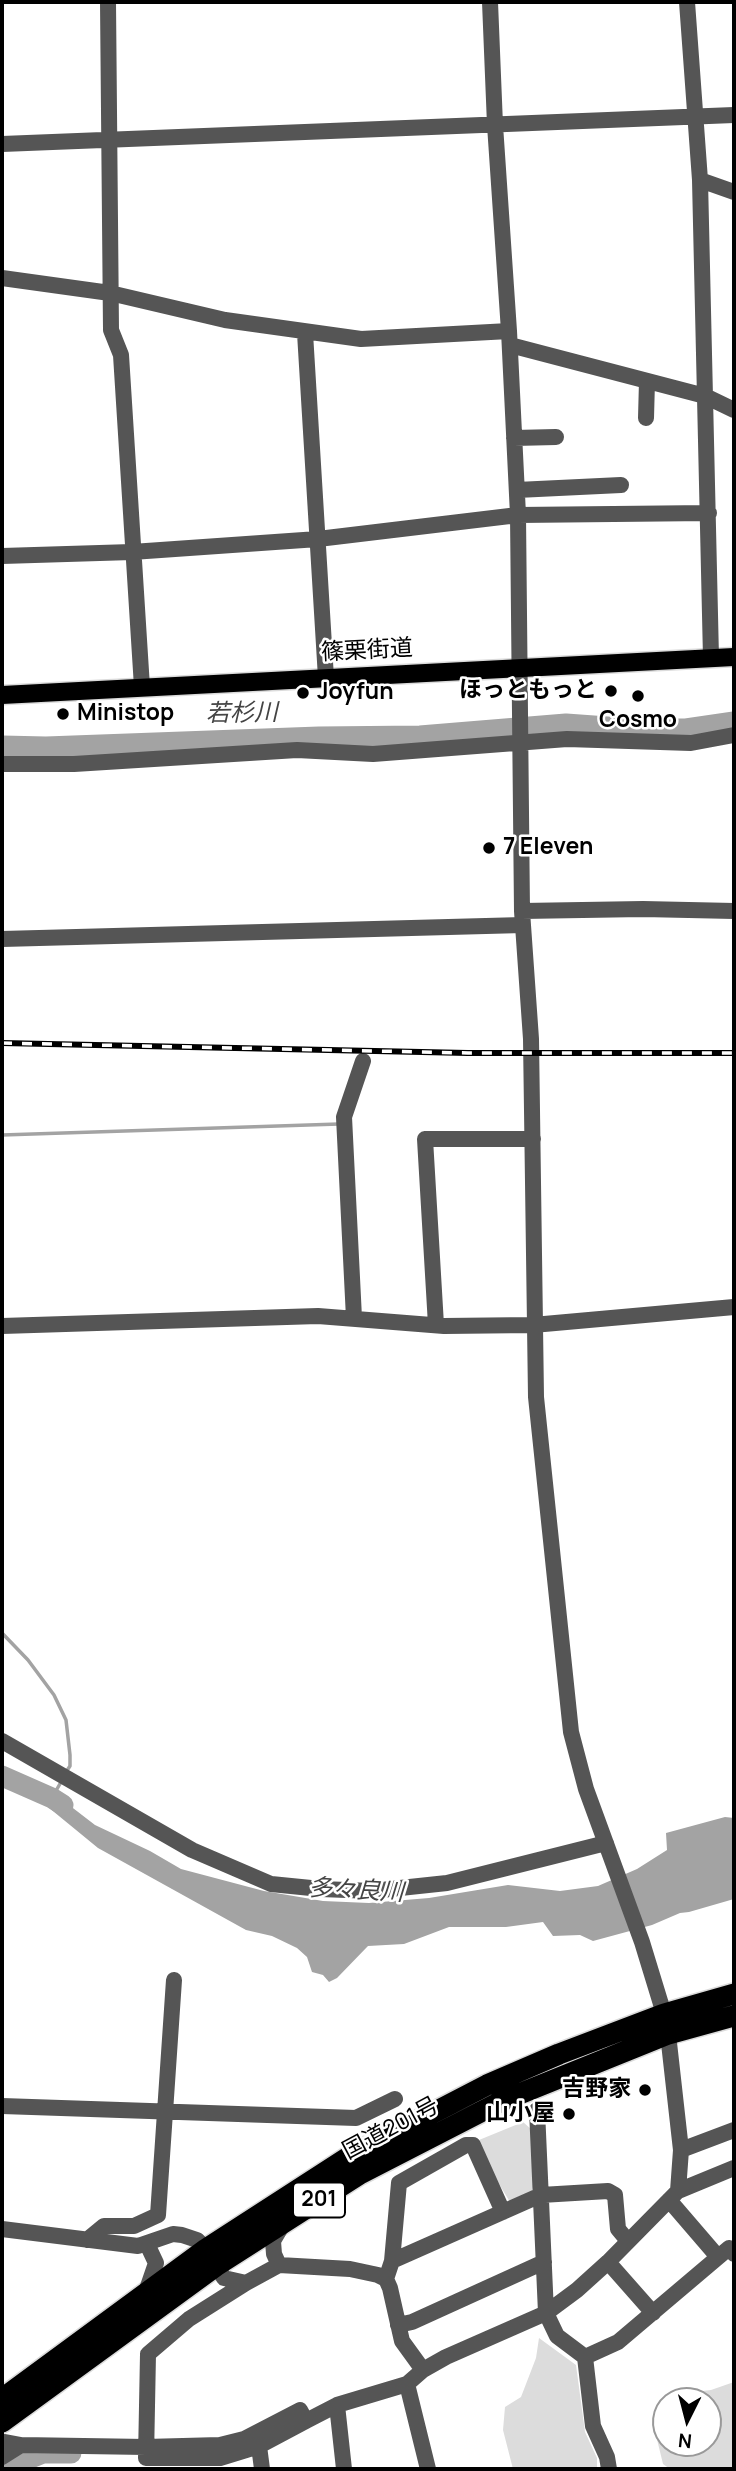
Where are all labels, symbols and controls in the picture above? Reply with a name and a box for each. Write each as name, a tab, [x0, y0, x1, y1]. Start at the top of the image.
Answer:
street label: 篠栗街道	[320, 635, 414, 667]
place label: ほっともっと	[459, 677, 597, 705]
place label: Joyfun	[317, 679, 394, 707]
marker: ほっともっと	[603, 683, 619, 699]
marker: Joyfun	[295, 685, 311, 701]
marker: Cosmo	[630, 688, 646, 704]
water label: 若杉川	[206, 699, 278, 729]
place label: Ministop	[77, 700, 174, 728]
marker: Ministop	[55, 706, 71, 722]
place label: Cosmo	[599, 707, 677, 735]
place label: 7 Eleven	[503, 834, 593, 862]
marker: 7 Eleven	[481, 840, 497, 856]
water label: 多々良川	[307, 1874, 405, 1908]
place label: 吉野家	[562, 2076, 631, 2104]
marker: 吉野家	[637, 2082, 653, 2098]
street label: 国道201号	[338, 2092, 444, 2166]
place label: 山小屋	[486, 2100, 555, 2128]
marker: 山小屋	[561, 2106, 577, 2122]
road number: 201	[293, 2182, 345, 2218]
north arrow	[652, 2387, 722, 2457]
text: N	[677, 2427, 693, 2455]

